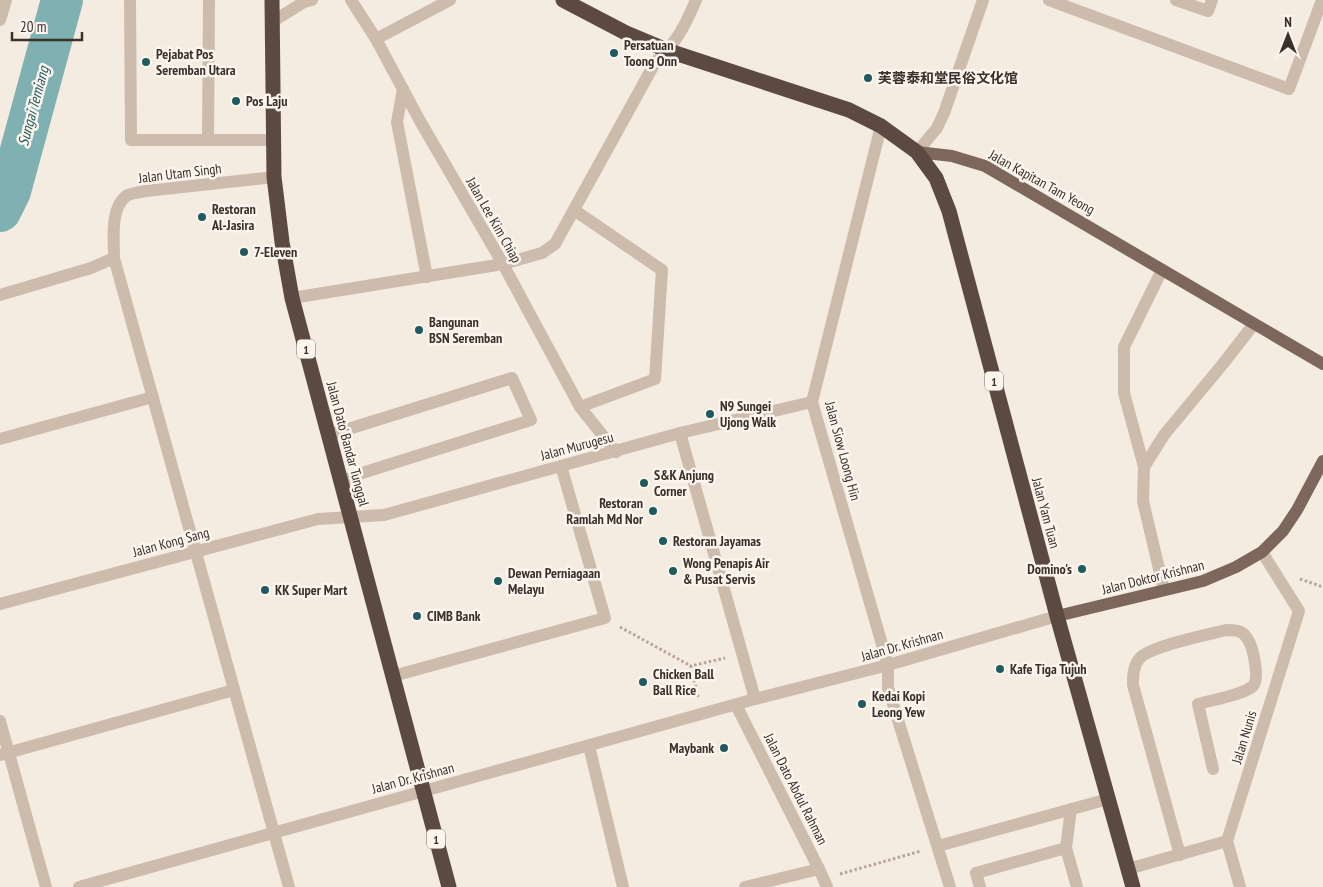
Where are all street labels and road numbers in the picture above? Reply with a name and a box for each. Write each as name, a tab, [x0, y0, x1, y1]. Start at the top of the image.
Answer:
street label: Jalan Kapitan Tam Yeong	[985, 145, 1098, 219]
street label: Jalan Utam Singh	[137, 159, 222, 187]
street label: Jalan Lee Kim Chiap	[462, 173, 526, 266]
road number: 1	[297, 339, 315, 358]
road number: 1	[985, 372, 1003, 391]
street label: Jalan Dato' Bandar Tunggal	[322, 379, 373, 509]
street label: Jalan Siow Loong Hin	[821, 398, 865, 503]
street label: Jalan Murugesu	[538, 428, 615, 465]
street label: Jalan Yam Tuan	[1028, 475, 1064, 550]
street label: Jalan Kong Sang	[130, 523, 211, 561]
street label: Jalan Doktor Krishnan	[1099, 556, 1206, 599]
street label: Jalan Dr. Krishnan	[858, 625, 945, 666]
street label: Jalan Nunis	[1227, 708, 1261, 767]
street label: Jalan Dato Abdul Rahman	[760, 729, 832, 848]
street label: Jalan Dr. Krishnan	[369, 758, 456, 798]
road number: 1	[427, 830, 445, 849]

